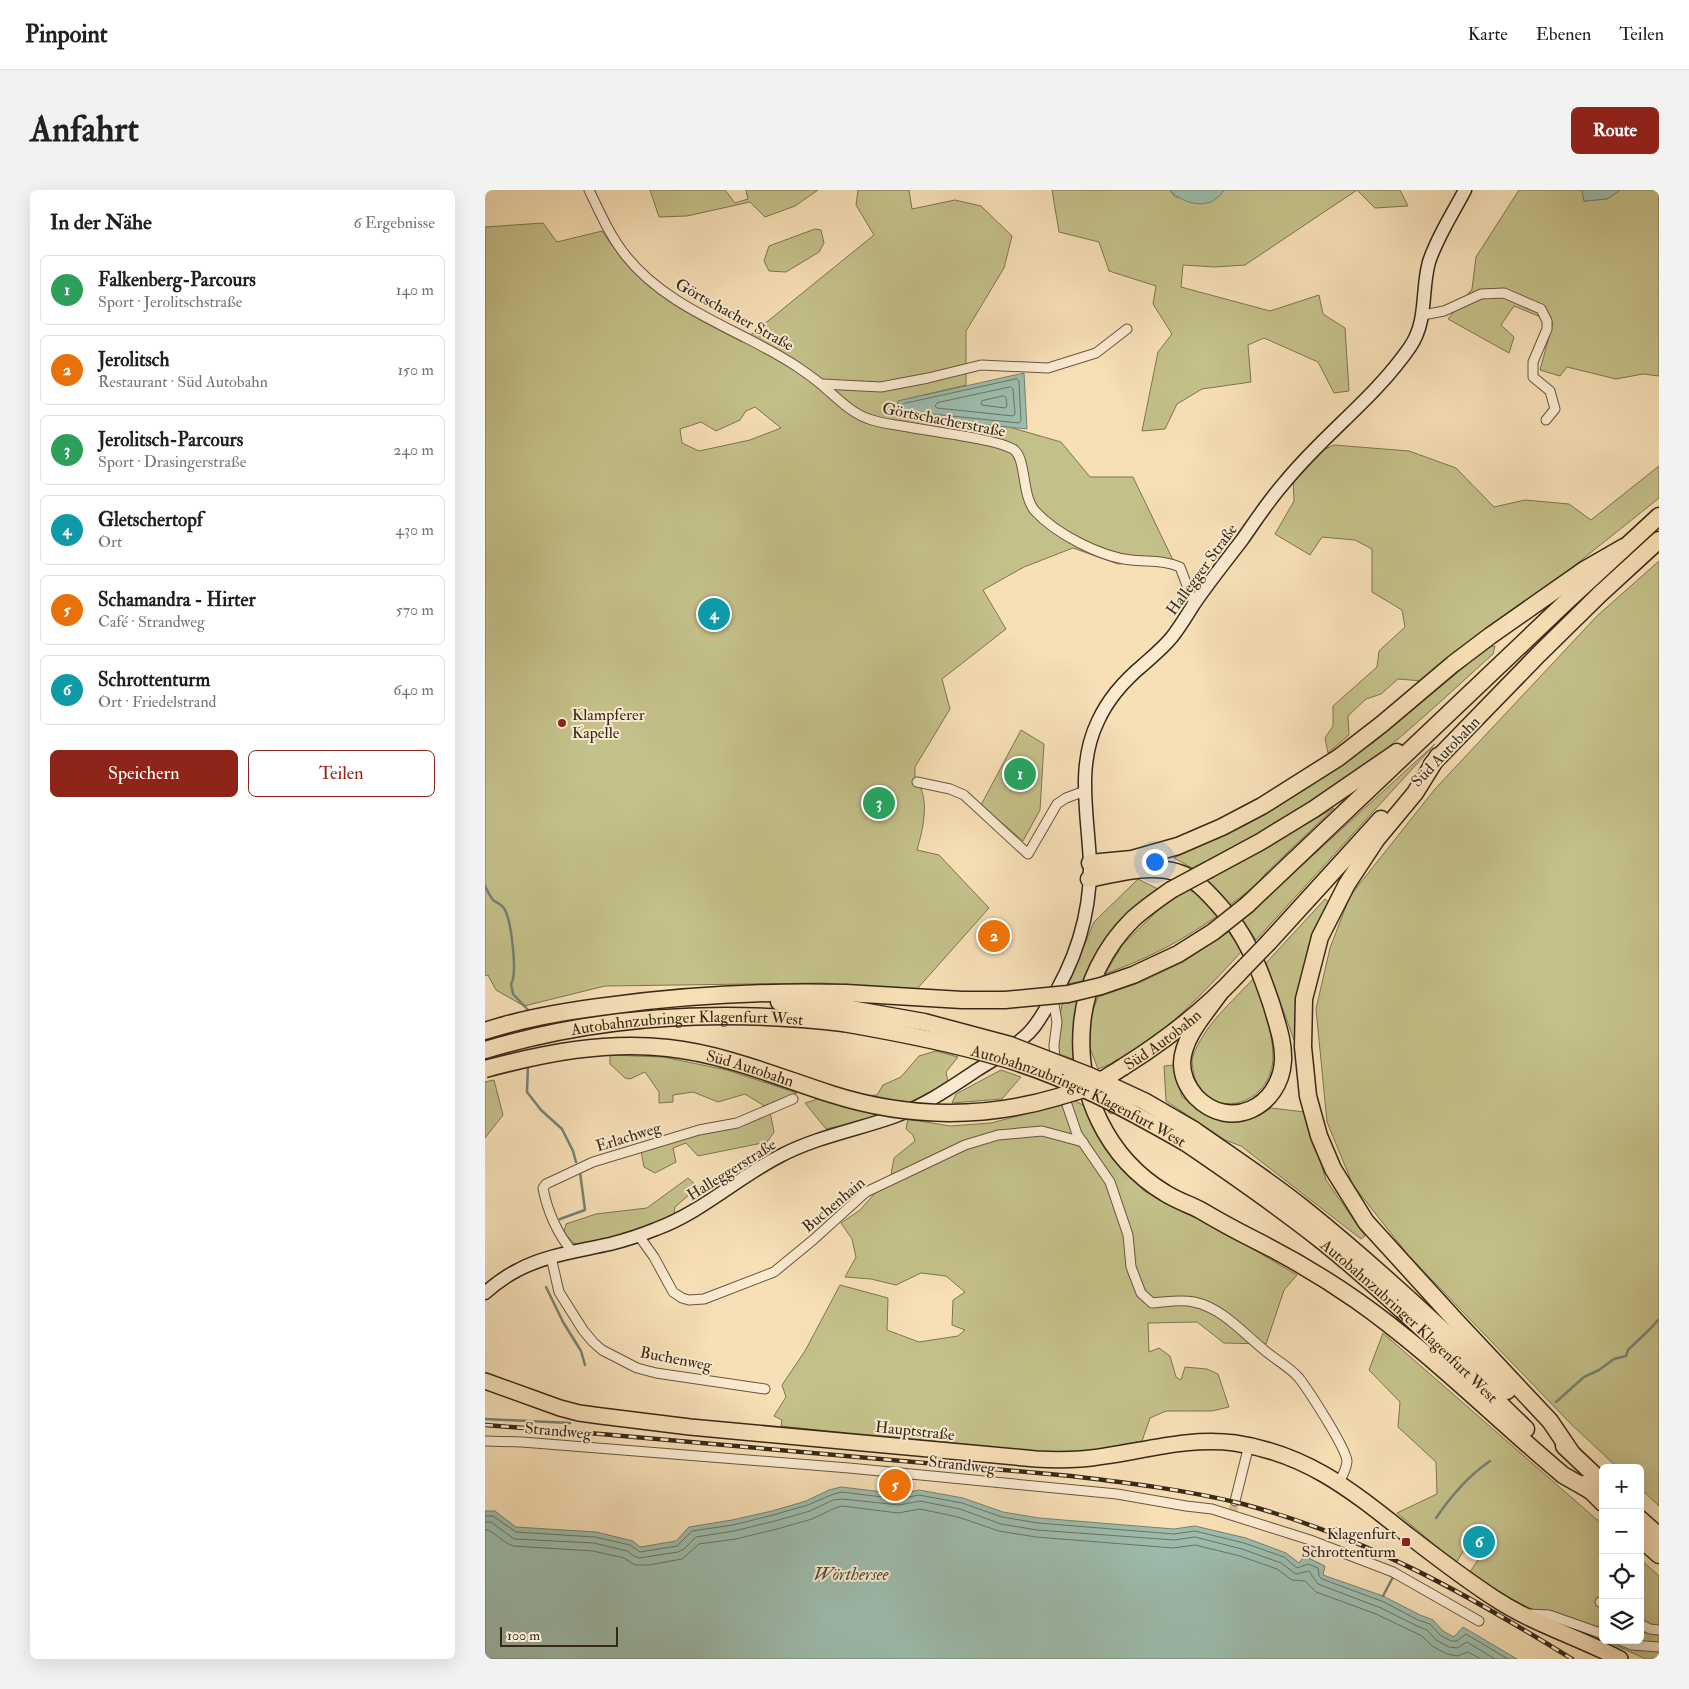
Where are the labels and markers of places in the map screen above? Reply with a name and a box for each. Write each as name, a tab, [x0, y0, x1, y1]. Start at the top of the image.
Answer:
pin: 4	[698, 595, 730, 633]
place label: Klampferer Kapelle	[572, 705, 645, 744]
marker: Klampferer Kapelle	[556, 717, 568, 729]
pin: 1	[1004, 755, 1036, 793]
pin: 3	[863, 784, 895, 822]
pin: 2	[978, 917, 1010, 955]
pin: 5	[879, 1466, 911, 1504]
pin: 6	[1463, 1523, 1495, 1561]
place label: Klagenfurt Schrottenturm	[1302, 1524, 1397, 1562]
marker: Klagenfurt Schrottenturm	[1400, 1536, 1412, 1548]

